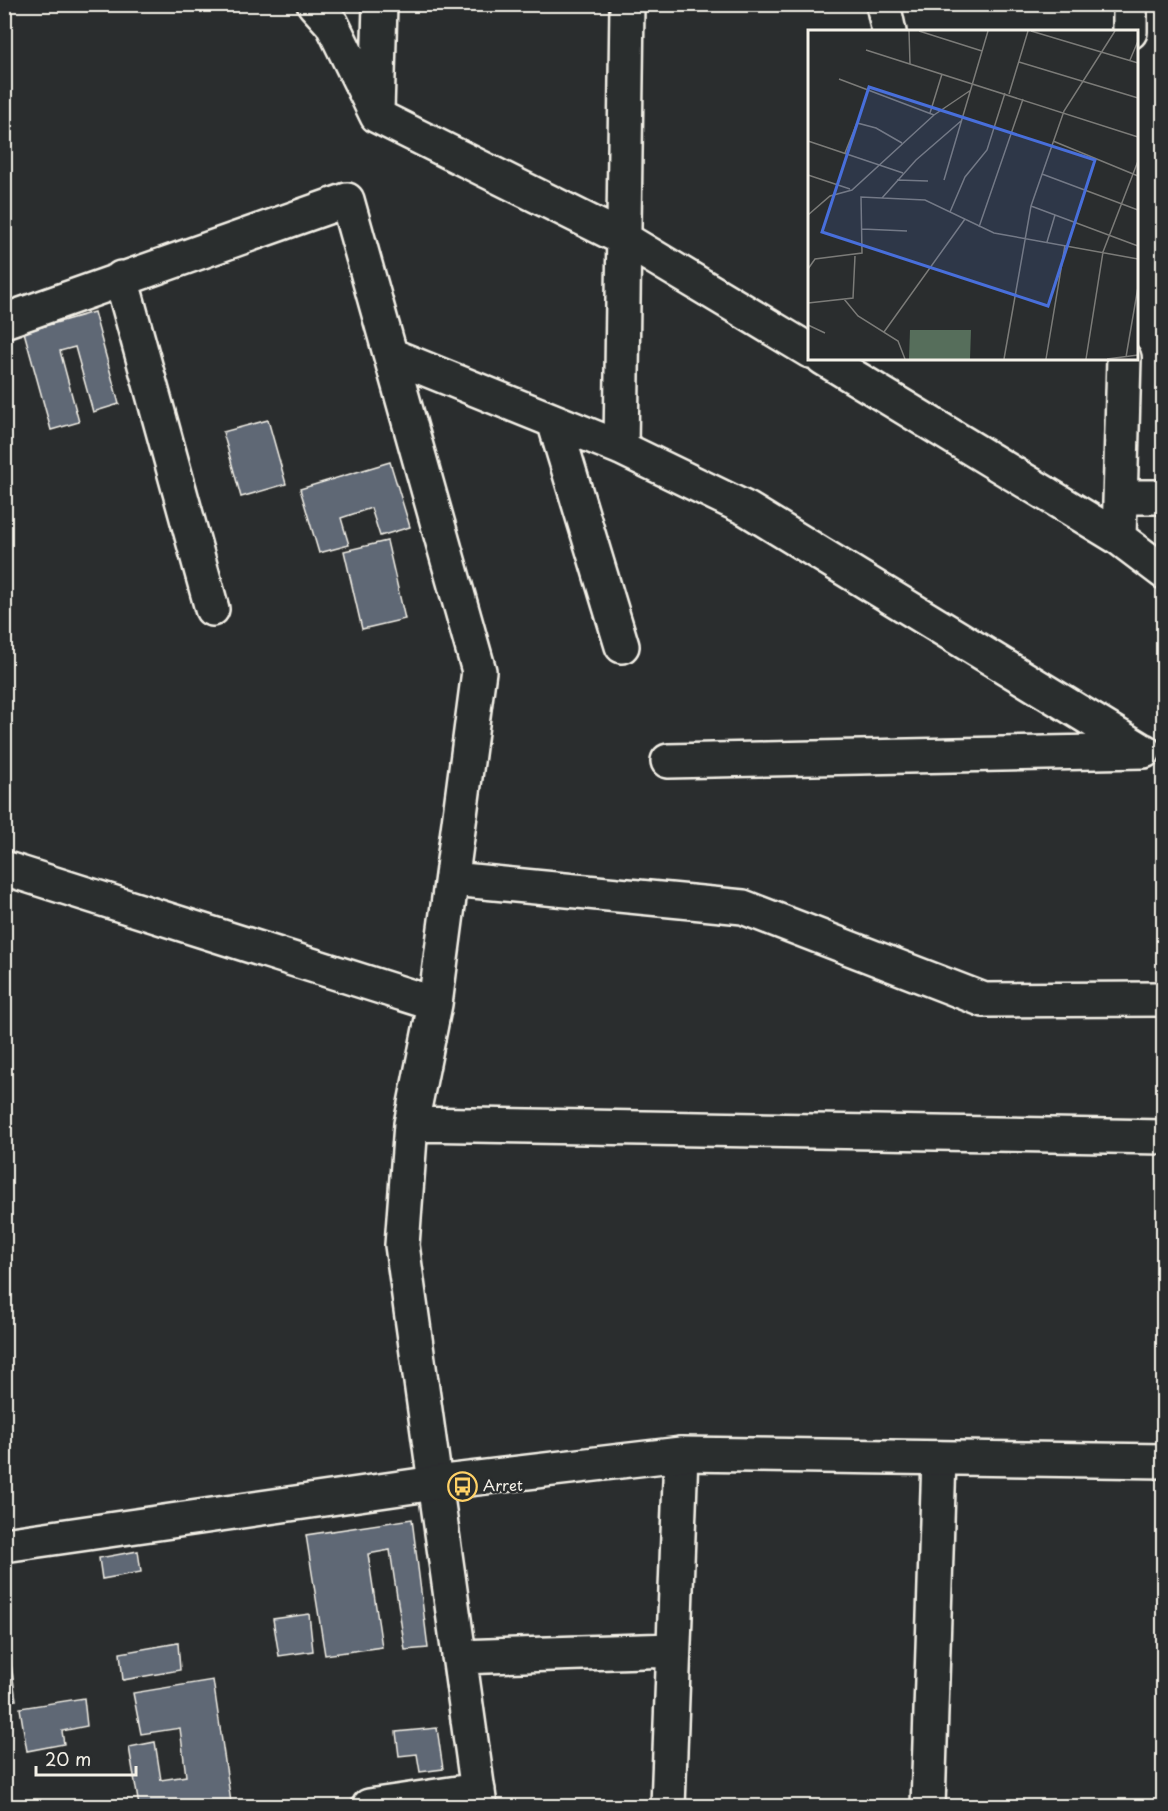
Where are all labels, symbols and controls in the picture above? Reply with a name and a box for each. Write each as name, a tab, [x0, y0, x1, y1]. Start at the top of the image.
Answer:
inset map	[808, 30, 1138, 360]
bus stop icon: Arret	[446, 1470, 478, 1502]
place label: Arret	[483, 1473, 523, 1496]
scale bar	[36, 1739, 136, 1777]
text: 20 m	[45, 1745, 91, 1772]

